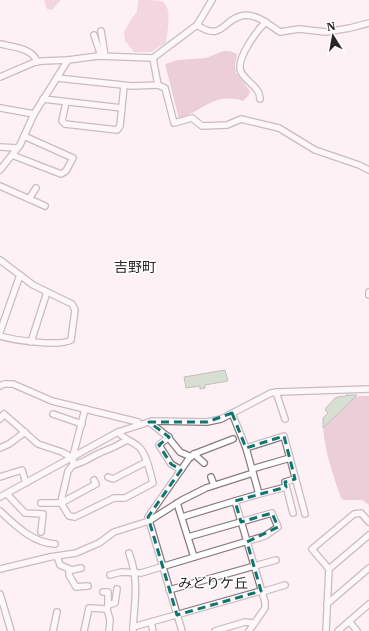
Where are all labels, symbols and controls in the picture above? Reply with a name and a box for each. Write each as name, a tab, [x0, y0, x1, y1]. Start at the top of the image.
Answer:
north arrow	[313, 16, 353, 56]
text: N	[325, 18, 337, 34]
district label: 吉野町	[114, 258, 156, 276]
district label: みどりケ丘	[178, 574, 248, 592]

